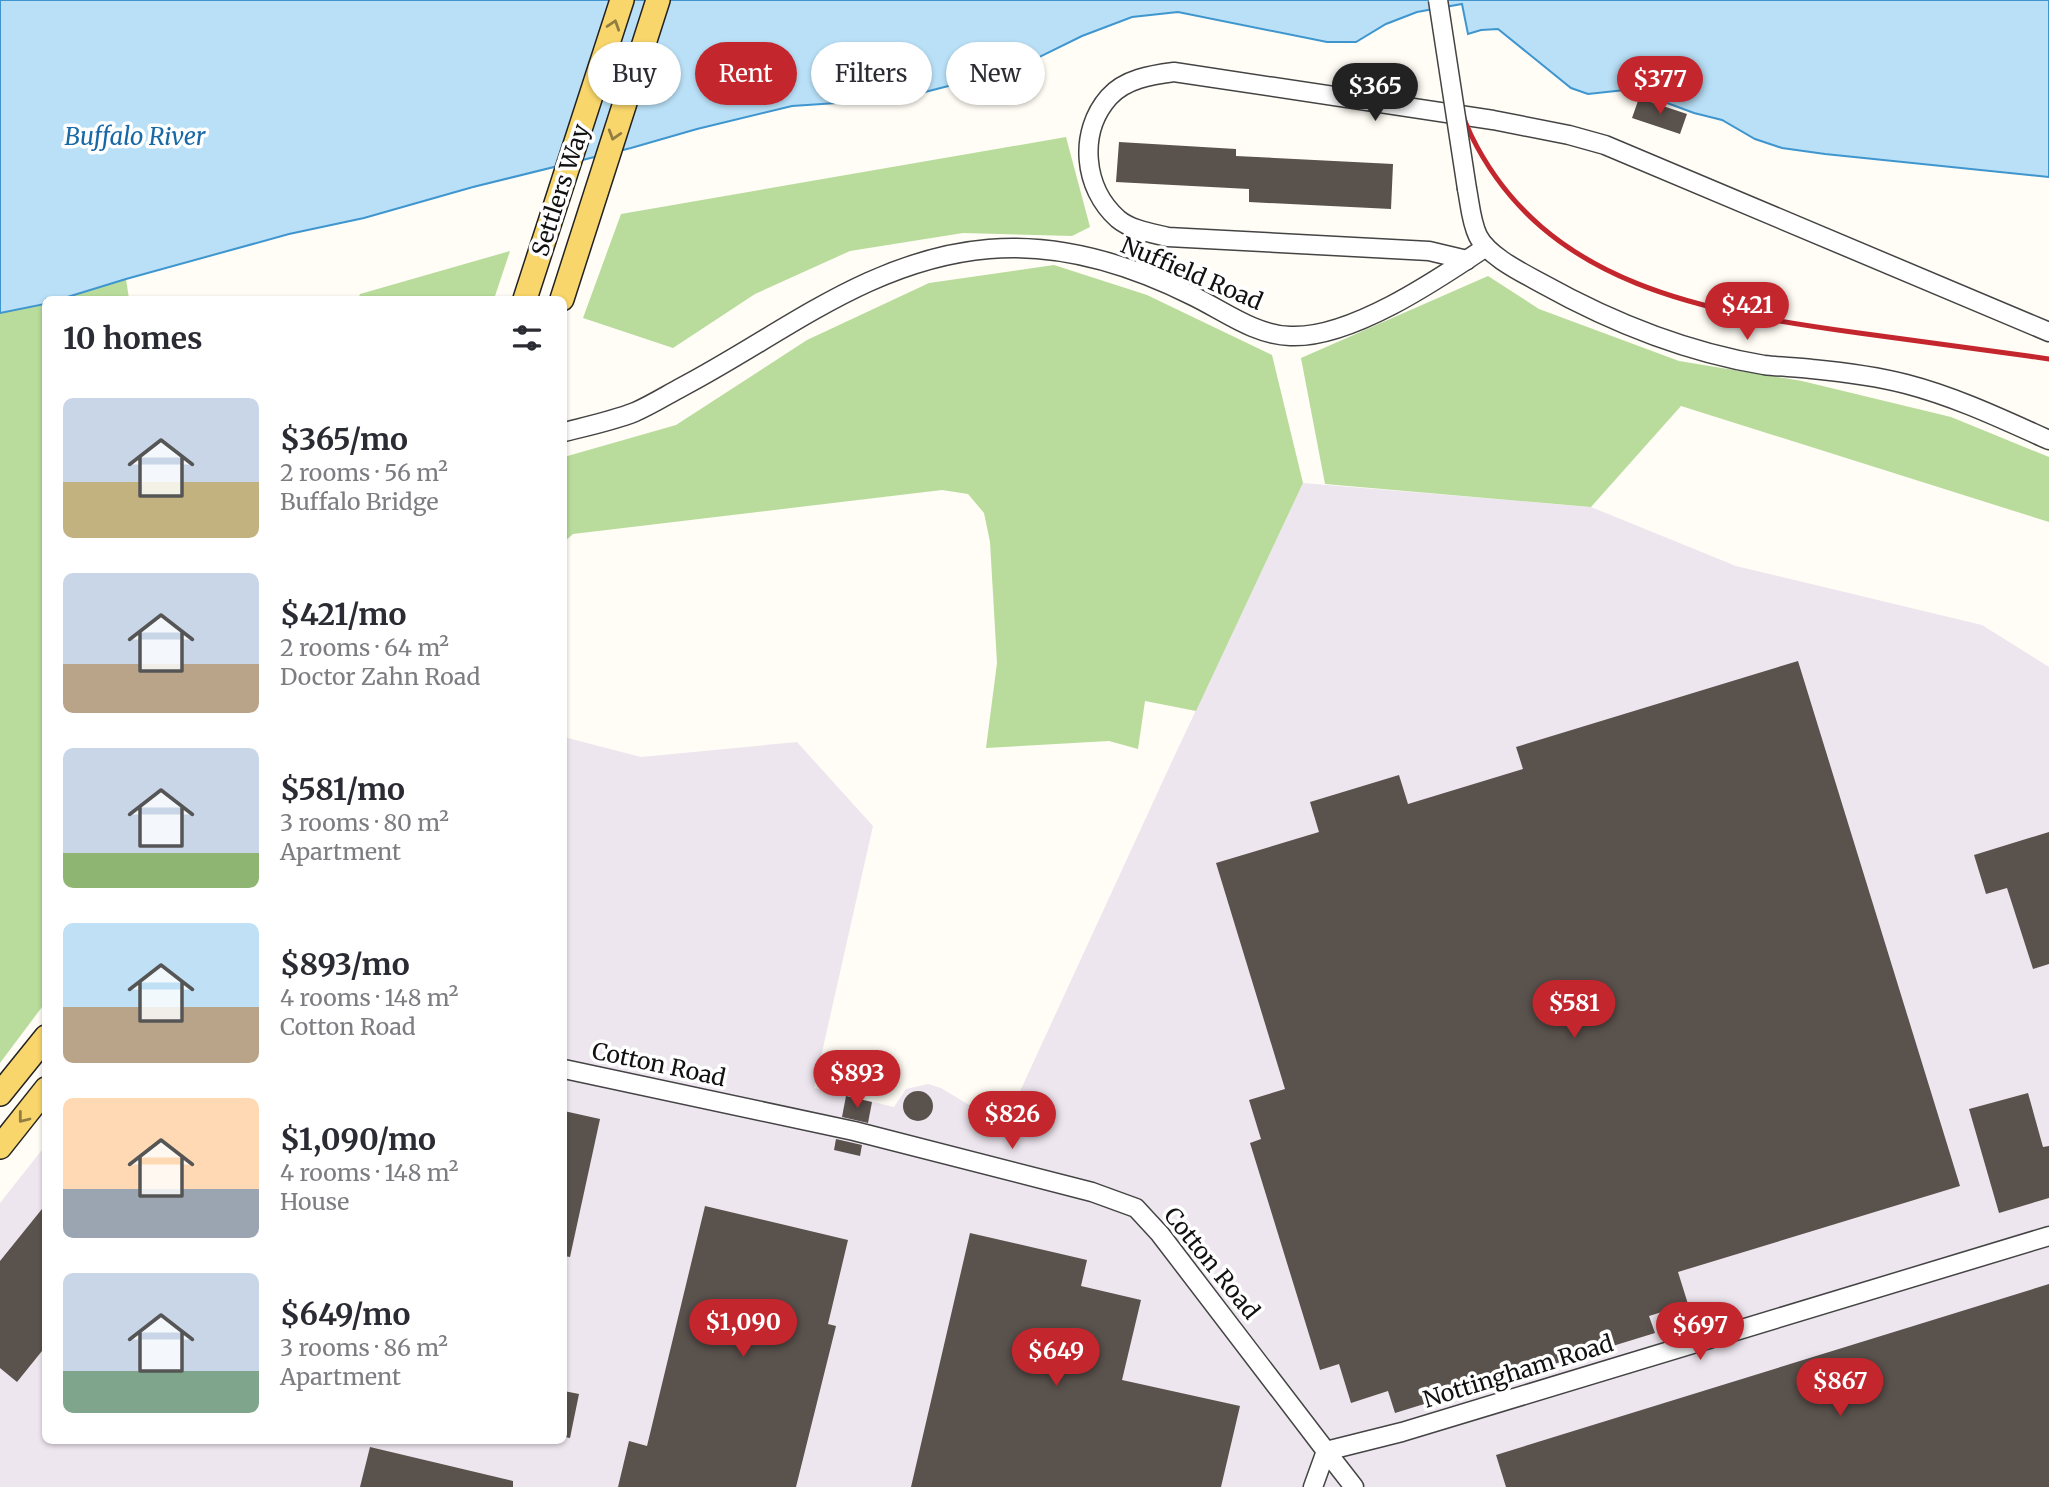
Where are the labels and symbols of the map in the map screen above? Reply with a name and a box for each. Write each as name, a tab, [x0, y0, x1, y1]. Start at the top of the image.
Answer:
one-way arrow	[606, 19, 620, 31]
pin: $377	[1619, 57, 1701, 116]
pin: $365	[1334, 64, 1416, 123]
street label: Settlers Way	[525, 120, 595, 260]
water label: Buffalo River	[65, 121, 207, 152]
one-way arrow	[607, 128, 622, 140]
street label: Nuffield Road	[1117, 230, 1267, 316]
pin: $421	[1706, 282, 1788, 342]
pin: $581	[1533, 981, 1615, 1040]
street label: Cotton Road	[590, 1036, 729, 1092]
pin: $893	[816, 1050, 898, 1110]
pin: $826	[971, 1092, 1053, 1151]
one-way arrow	[18, 1111, 31, 1123]
street label: Cotton Road	[1158, 1201, 1266, 1325]
pin: $1,090	[686, 1300, 800, 1359]
pin: $697	[1659, 1302, 1741, 1362]
pin: $649	[1015, 1328, 1097, 1388]
street label: Nottingham Road	[1420, 1328, 1617, 1414]
pin: $867	[1799, 1358, 1881, 1418]

